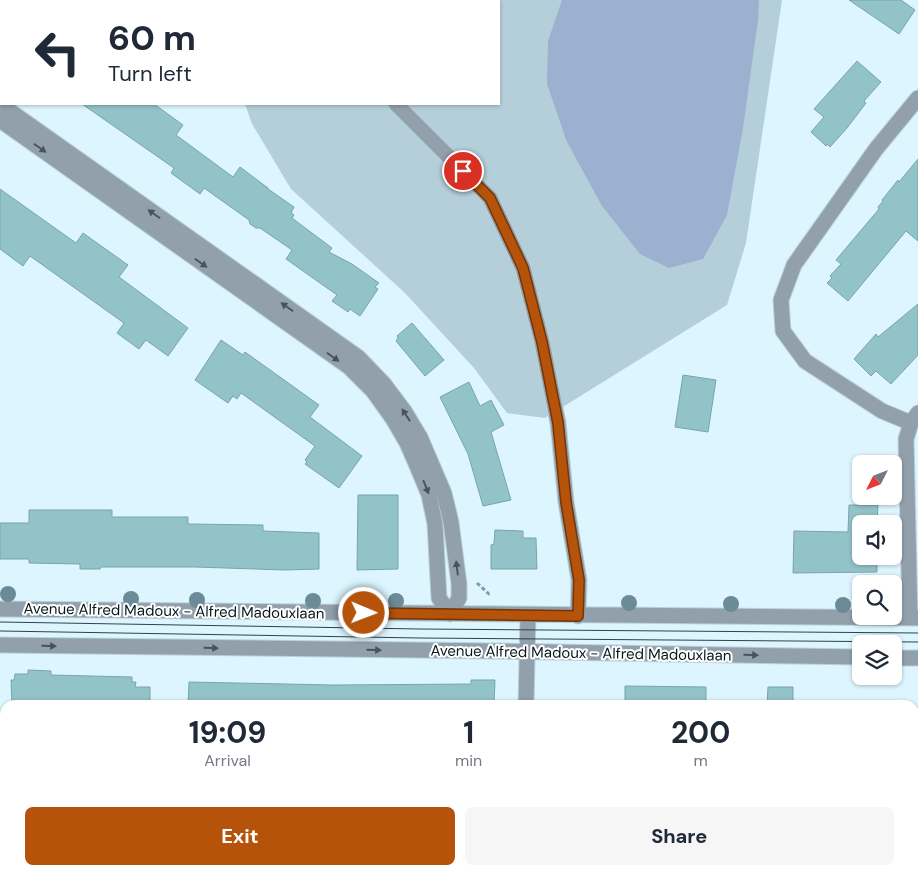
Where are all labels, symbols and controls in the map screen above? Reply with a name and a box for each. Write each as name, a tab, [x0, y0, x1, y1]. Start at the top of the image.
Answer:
text: 60 m	[108, 15, 196, 61]
icon: left	[25, 20, 90, 85]
text: Turn left	[108, 59, 192, 88]
one-way arrow	[33, 143, 46, 154]
pin	[442, 150, 484, 192]
icon: arrive	[449, 157, 477, 185]
one-way arrow	[147, 209, 161, 219]
one-way arrow	[194, 258, 208, 268]
one-way arrow	[280, 302, 294, 312]
one-way arrow	[327, 352, 340, 362]
one-way arrow	[402, 408, 411, 422]
north arrow	[852, 455, 902, 505]
map controls	[852, 455, 902, 685]
one-way arrow	[422, 480, 430, 495]
button: sound	[852, 515, 902, 565]
one-way arrow	[452, 559, 460, 575]
button: search	[852, 575, 902, 625]
position arrow	[337, 586, 389, 638]
street label: Avenue Alfred Madoux - Alfred Madouxlaan	[23, 598, 325, 624]
button: layers	[852, 635, 902, 685]
street label: Avenue Alfred Madoux - Alfred Madouxlaan	[430, 640, 732, 666]
one-way arrow	[41, 642, 57, 650]
one-way arrow	[203, 644, 219, 652]
one-way arrow	[366, 646, 382, 654]
one-way arrow	[743, 652, 759, 660]
text: 19:09	[189, 713, 266, 752]
text: 1	[463, 713, 474, 752]
text: 200	[671, 713, 730, 752]
text: Arrival	[204, 750, 251, 771]
text: min	[455, 750, 482, 771]
text: m	[694, 750, 708, 771]
button: Exit	[25, 807, 455, 865]
button: Share	[465, 807, 894, 865]

